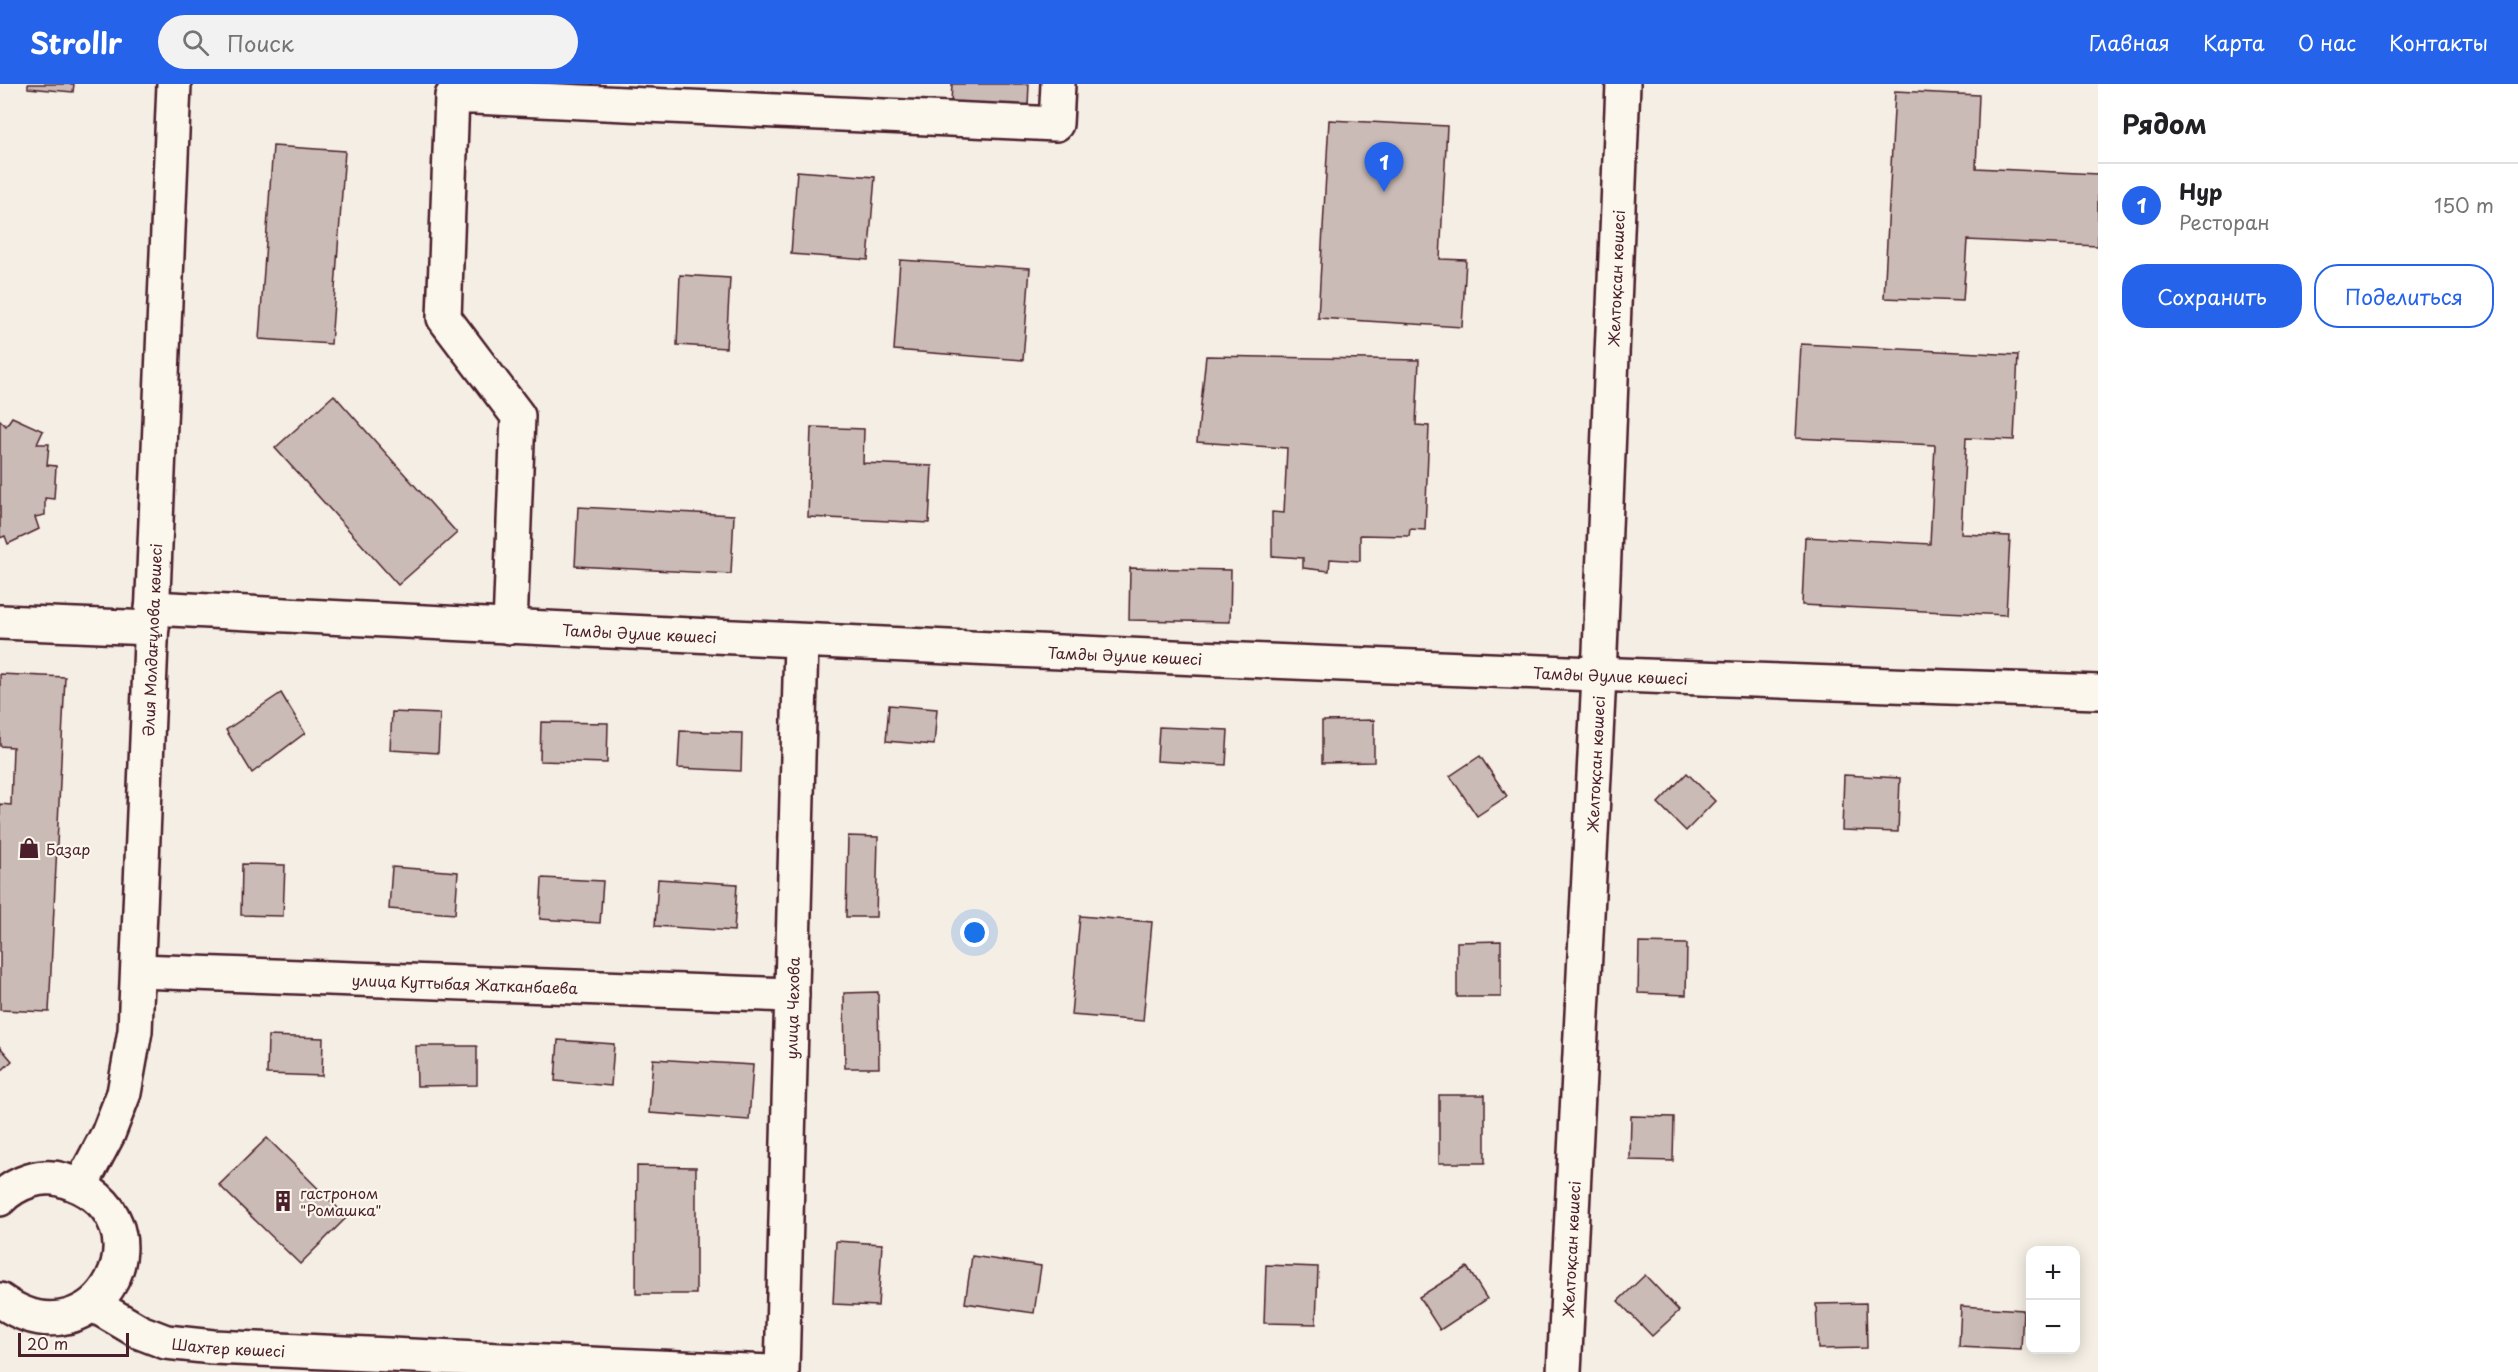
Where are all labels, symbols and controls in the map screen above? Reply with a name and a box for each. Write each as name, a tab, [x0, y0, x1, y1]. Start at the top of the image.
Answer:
search box	[158, 15, 578, 69]
text: Strollr	[30, 21, 122, 64]
icon: search	[179, 26, 212, 59]
text: Поиск	[227, 26, 294, 59]
text: Главная	[2089, 26, 2170, 58]
text: Карта	[2203, 26, 2265, 58]
text: О нас	[2298, 26, 2356, 58]
text: Контакты	[2389, 26, 2488, 58]
text: Рядом	[2122, 104, 2207, 143]
pin: 1	[1364, 142, 1404, 192]
text: Нур	[2179, 174, 2222, 207]
text: 1	[2137, 190, 2146, 220]
text: 150 m	[2434, 190, 2494, 220]
text: Ресторан	[2179, 207, 2270, 237]
street label: Желтоқсан көшесі	[1601, 209, 1629, 347]
button: Сохранить	[2122, 264, 2302, 328]
button: Поделиться	[2314, 264, 2494, 328]
street label: Әлия Молдағұлова көшесі	[136, 543, 167, 737]
street label: Тамды Әулие көшесі	[561, 617, 717, 648]
street label: Тамды Әулие көшесі	[1047, 640, 1203, 670]
street label: Тамды Әулие көшесі	[1533, 660, 1688, 689]
street label: Желтоқсан көшесі	[1580, 695, 1610, 833]
shop icon: Базар	[17, 836, 41, 860]
place label: Базар	[46, 837, 90, 860]
your location	[960, 918, 989, 947]
street label: улица Чехова	[779, 956, 804, 1060]
street label: улица Куттыбая Жатканбаева	[351, 967, 579, 999]
street label: Желтоқсан көшесі	[1555, 1180, 1585, 1318]
place label: гастроном "Ромашка"	[300, 1181, 381, 1221]
building icon: гастроном "Ромашка"	[271, 1189, 295, 1213]
map controls	[2026, 1246, 2080, 1354]
button: +	[2026, 1246, 2080, 1300]
button: −	[2026, 1300, 2080, 1354]
scale bar	[18, 1330, 129, 1358]
text: 20 m	[27, 1331, 68, 1355]
street label: Шахтер көшесі	[171, 1331, 286, 1362]

